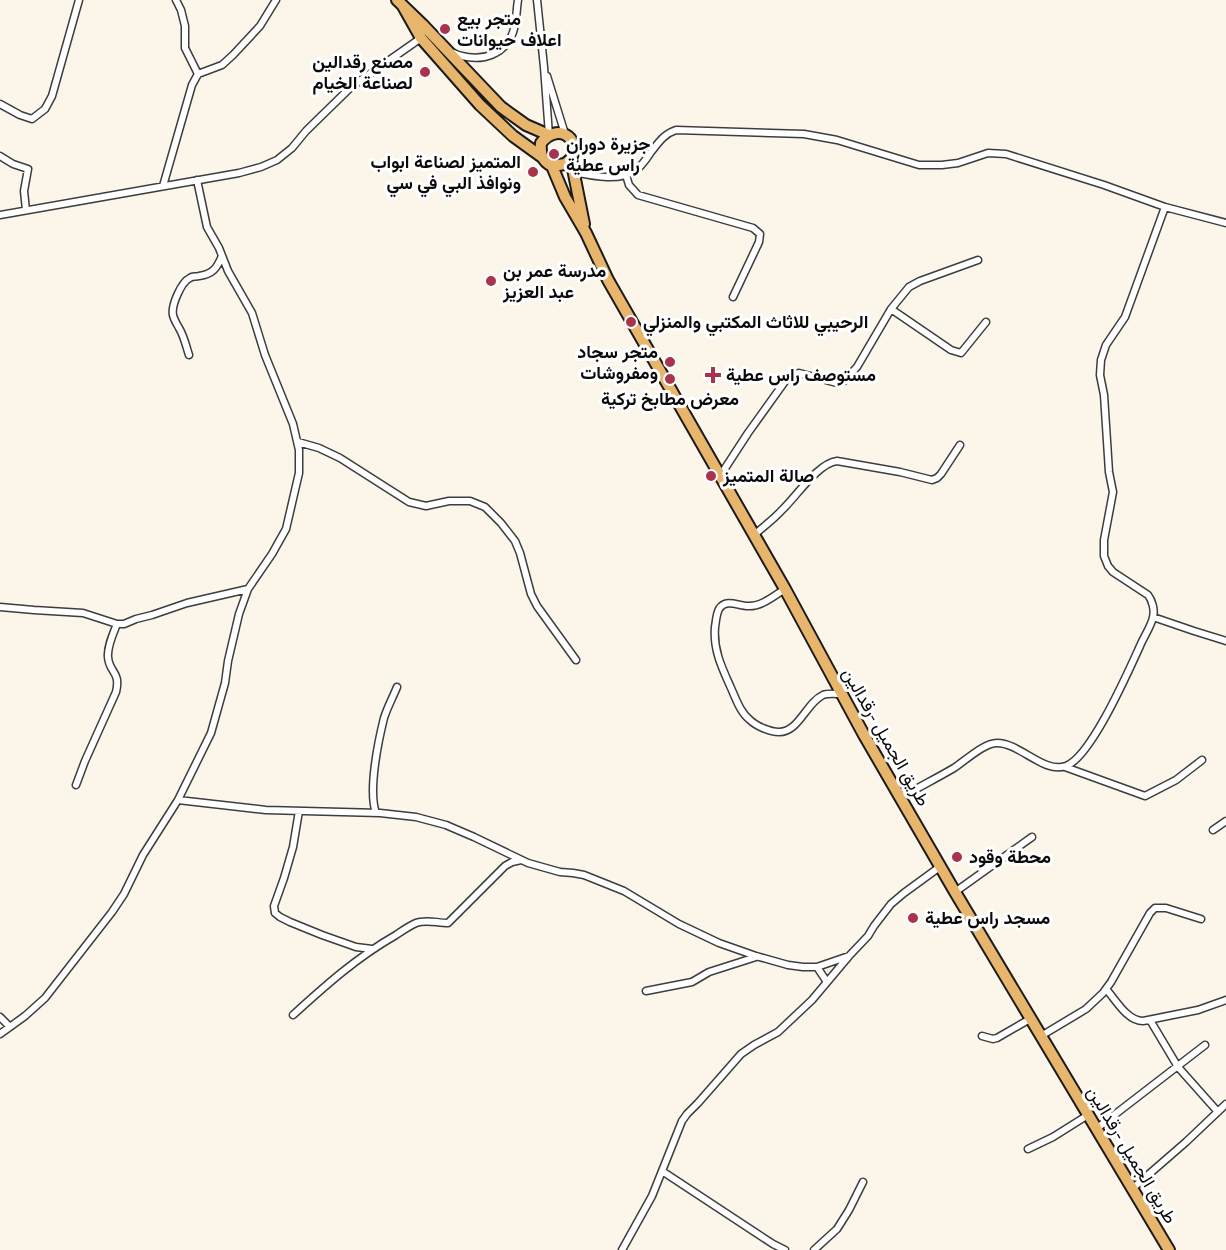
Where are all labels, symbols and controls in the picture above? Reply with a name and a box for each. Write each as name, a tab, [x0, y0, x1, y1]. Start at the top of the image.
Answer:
place label: متجر بيع اعلاف حيوانات	[457, 9, 562, 51]
marker: متجر بيع اعلاف حيوانات	[438, 22, 452, 36]
place label: مصنع رقدالين لصناعة الخيام	[312, 52, 413, 95]
marker: مصنع رقدالين لصناعة الخيام	[418, 65, 432, 79]
place label: جزيرة دوران راس عطية	[566, 134, 651, 176]
marker: جزيرة دوران راس عطية	[547, 147, 561, 161]
place label: المتميز لصناعة ابواب ونوافذ البي في سي	[370, 152, 521, 198]
marker: المتميز لصناعة ابواب ونوافذ البي في سي	[526, 165, 540, 179]
place label: مدرسة عمر بن عبد العزيز	[502, 261, 606, 303]
marker: مدرسة عمر بن عبد العزيز	[484, 274, 498, 288]
place label: الرحيبي للاثاث المكتبي والمنزلي	[643, 312, 868, 337]
marker: الرحيبي للاثاث المكتبي والمنزلي	[624, 315, 638, 329]
place label: متجر سجاد ومفروشات	[577, 342, 658, 384]
marker: متجر سجاد ومفروشات	[663, 355, 677, 369]
place label: مستوصف راس عطية	[726, 365, 876, 386]
marker: مستوصف راس عطية	[704, 366, 722, 384]
marker: معرض مطابخ تركية	[663, 372, 677, 386]
place label: معرض مطابخ تركية	[601, 389, 739, 411]
place label: صالة المتميز	[722, 466, 814, 487]
marker: صالة المتميز	[704, 469, 718, 483]
street label: طريق الجميل -رقدالين	[837, 664, 934, 810]
place label: محطة وقود	[969, 847, 1051, 868]
marker: محطة وقود	[950, 850, 964, 864]
place label: مسجد راس عطية	[925, 908, 1051, 929]
marker: مسجد راس عطية	[906, 911, 920, 925]
street label: طريق الجميل -رقدالين	[1082, 1083, 1181, 1228]

